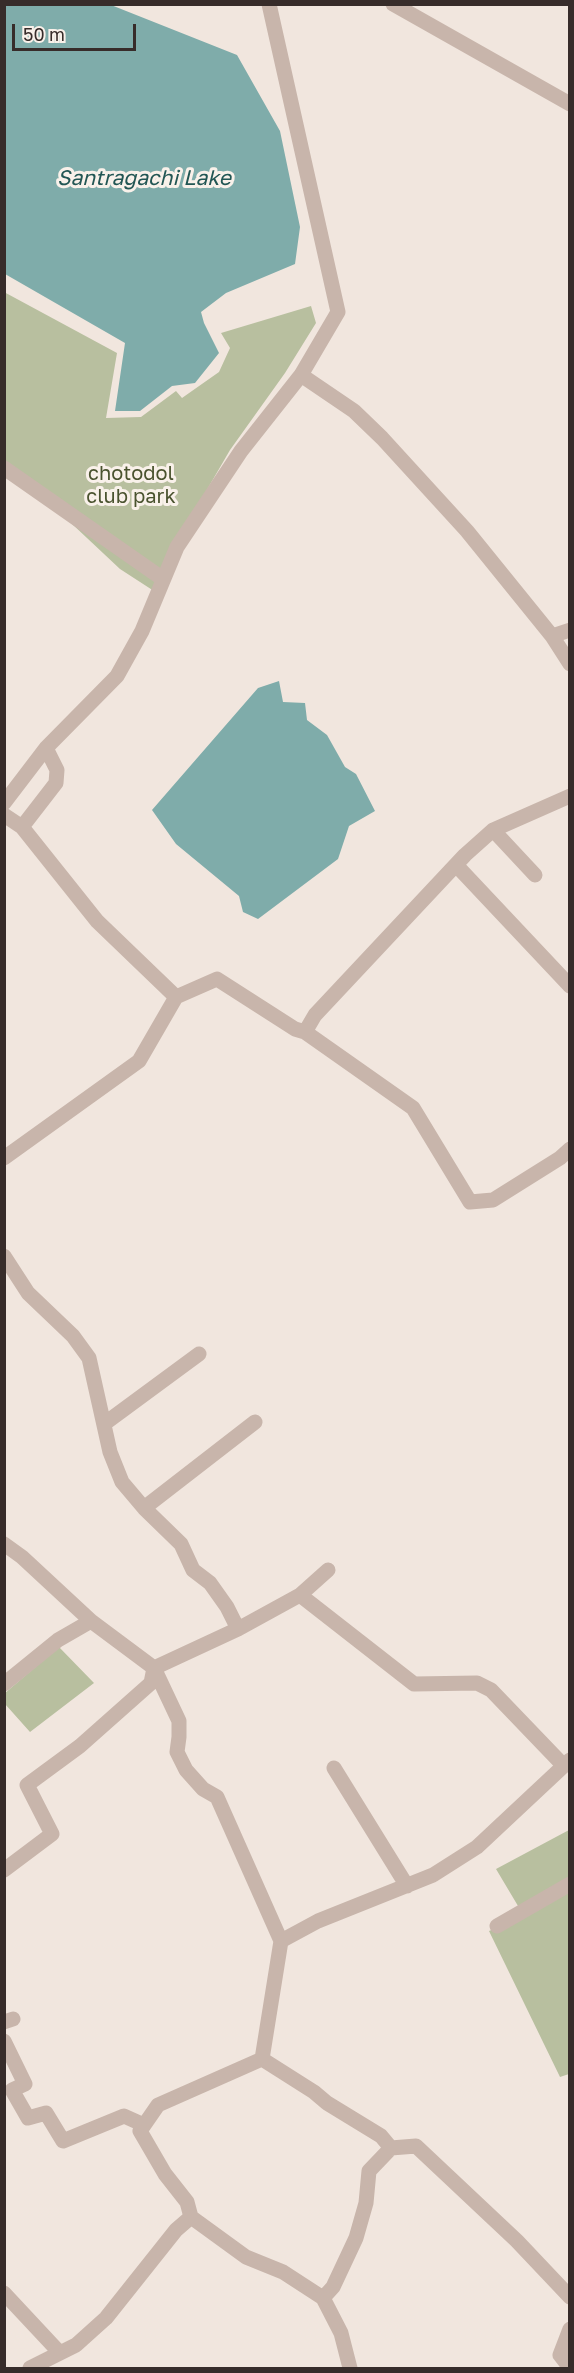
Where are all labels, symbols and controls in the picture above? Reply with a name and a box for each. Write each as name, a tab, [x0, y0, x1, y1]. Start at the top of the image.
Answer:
scale bar	[15, 12, 140, 50]
text: 50 m	[23, 23, 65, 45]
water label: Santragachi Lake	[57, 165, 231, 191]
park label: chotodol club park	[86, 462, 176, 509]

